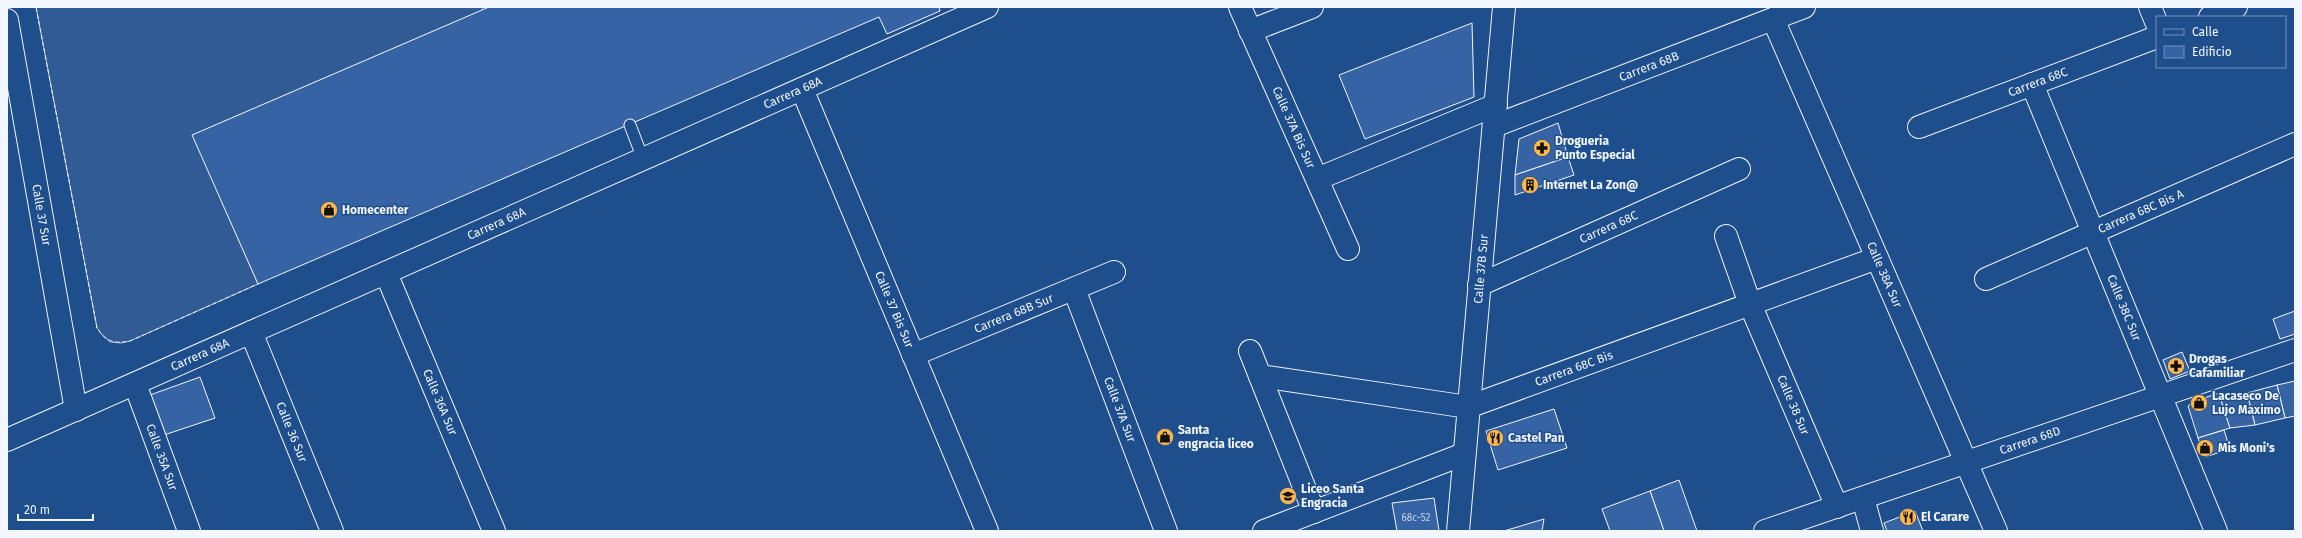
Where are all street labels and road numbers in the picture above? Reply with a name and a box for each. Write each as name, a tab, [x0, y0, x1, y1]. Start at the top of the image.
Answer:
street label: Carrera 68B	[1617, 49, 1681, 84]
street label: Carrera 68C	[2006, 64, 2070, 100]
street label: Carrera 68A	[761, 74, 824, 112]
street label: Calle 37A Bis Sur	[1269, 84, 1318, 171]
street label: Calle 37 Sur	[29, 183, 54, 247]
street label: Carrera 68C Bis A	[2096, 186, 2186, 236]
street label: Carrera 68A	[465, 205, 528, 243]
street label: Carrera 68C	[1577, 208, 1640, 246]
street label: Calle 37B Sur	[1471, 233, 1491, 304]
street label: Calle 38A Sur	[1864, 240, 1905, 310]
street label: Calle 37 Bis Sur	[872, 269, 917, 350]
street label: Calle 38C Sur	[2104, 273, 2144, 343]
street label: Carrera 68B Sur	[972, 291, 1056, 336]
street label: Carrera 68A	[169, 336, 231, 374]
street label: Carrera 68C Bis	[1533, 348, 1615, 389]
street label: Calle 36A Sur	[420, 367, 460, 438]
street label: Calle 38 Sur	[1774, 373, 1812, 437]
street label: Calle 37A Sur	[1101, 375, 1139, 445]
street label: Calle 36 Sur	[273, 400, 310, 464]
street label: Calle 35A Sur	[143, 422, 181, 493]
street label: Carrera 68D	[1998, 424, 2062, 457]

